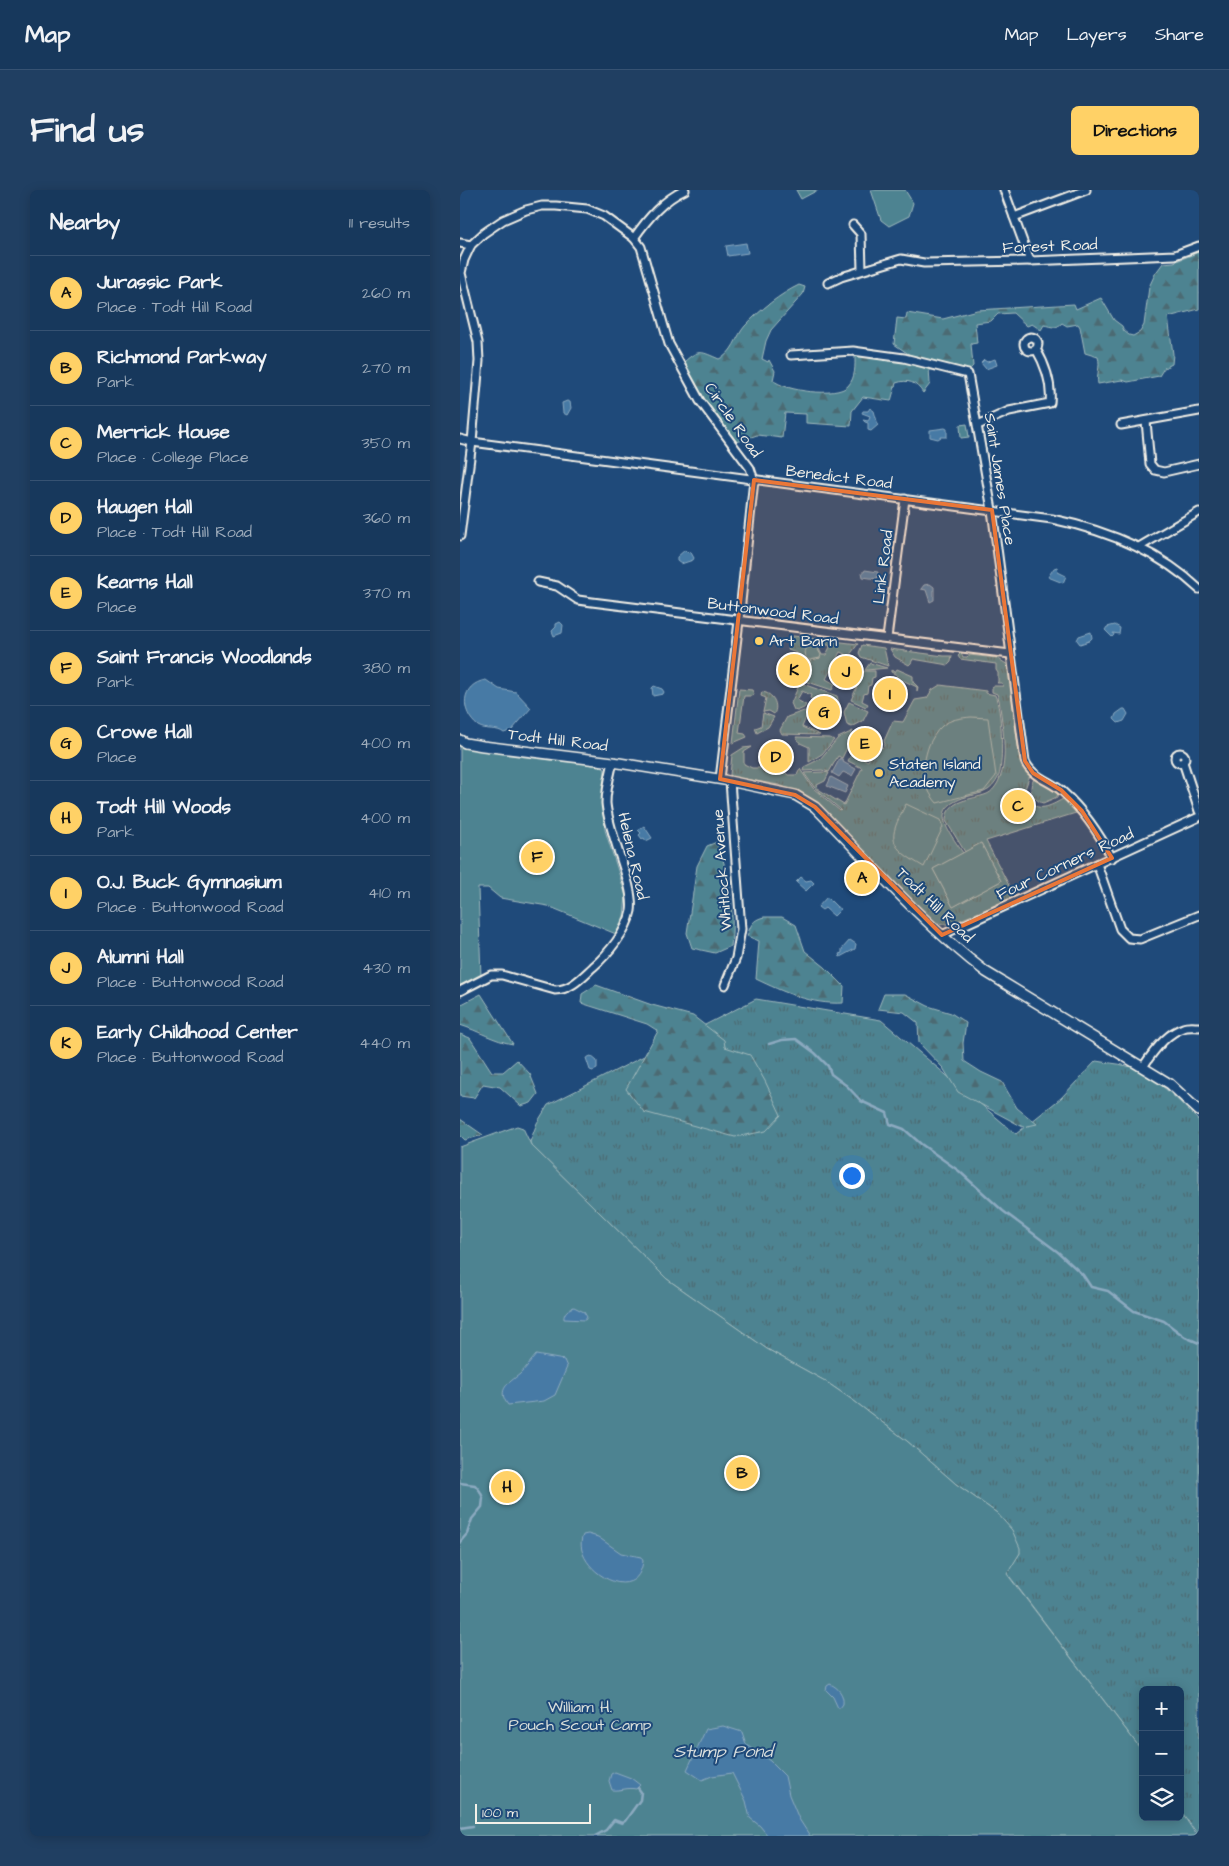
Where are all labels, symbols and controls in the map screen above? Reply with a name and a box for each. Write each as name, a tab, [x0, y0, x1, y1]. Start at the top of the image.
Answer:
text: Map	[25, 18, 70, 52]
text: Map	[1004, 22, 1038, 47]
text: Layers	[1066, 22, 1127, 47]
text: Share	[1155, 22, 1204, 47]
text: Find us	[30, 106, 144, 155]
button: Directions	[1071, 106, 1199, 155]
text: Nearby	[50, 208, 120, 237]
text: 11 results	[349, 212, 410, 234]
street label: Forest Road	[1002, 233, 1098, 259]
text: Jurassic Park	[97, 269, 222, 296]
text: A	[61, 282, 71, 304]
text: 260 m	[362, 282, 410, 304]
text: Place · Todt Hill Road	[97, 296, 252, 318]
text: Richmond Parkway	[97, 344, 267, 371]
text: B	[60, 357, 72, 379]
text: 270 m	[362, 357, 410, 379]
text: Park	[97, 371, 134, 393]
street label: Circle Road	[699, 378, 767, 462]
street label: Saint James Place	[979, 411, 1021, 547]
text: Merrick House	[97, 419, 230, 446]
text: C	[60, 432, 72, 454]
text: 350 m	[362, 432, 410, 454]
text: Place · College Place	[97, 446, 249, 468]
street label: Benedict Road	[785, 460, 893, 494]
text: Haugen Hall	[97, 494, 192, 521]
text: D	[61, 507, 71, 529]
text: 360 m	[363, 507, 410, 529]
text: Place · Todt Hill Road	[97, 521, 252, 543]
street label: Link Road	[868, 529, 898, 605]
text: Kearns Hall	[97, 569, 193, 596]
text: E	[61, 582, 71, 604]
text: 370 m	[363, 582, 410, 604]
street label: Buttonwood Road	[706, 592, 840, 630]
text: Place	[97, 596, 137, 618]
place label: Art Barn	[769, 630, 837, 652]
marker: Art Barn	[753, 635, 765, 647]
text: Saint Francis Woodlands	[97, 644, 312, 671]
pin: K	[778, 651, 810, 689]
pin: J	[830, 653, 862, 691]
text: F	[60, 657, 72, 679]
text: 380 m	[363, 657, 410, 679]
text: Park	[97, 671, 134, 693]
pin: I	[874, 675, 906, 713]
pin: G	[808, 693, 840, 731]
text: Crowe Hall	[97, 719, 192, 746]
street label: Todt Hill Road	[507, 723, 609, 757]
pin: E	[849, 725, 881, 763]
text: G	[60, 732, 72, 754]
text: 400 m	[360, 732, 410, 754]
pin: D	[760, 738, 792, 776]
text: Place	[97, 746, 137, 768]
place label: Staten Island Academy	[889, 753, 981, 794]
marker: Staten Island Academy	[873, 767, 885, 779]
pin: C	[1002, 787, 1034, 825]
text: Todt Hill Woods	[97, 794, 231, 821]
text: H	[61, 807, 71, 829]
text: 400 m	[360, 807, 410, 829]
street label: Whitlock Avenue	[707, 808, 737, 931]
street label: Helena Road	[612, 810, 654, 902]
text: Park	[97, 821, 134, 843]
street label: Four Corners Road	[993, 822, 1137, 906]
pin: F	[521, 838, 553, 876]
pin: A	[846, 859, 878, 897]
street label: Todt Hill Road	[891, 862, 979, 948]
text: O.J. Buck Gymnasium	[97, 869, 282, 896]
text: I	[65, 882, 67, 904]
text: 410 m	[368, 882, 410, 904]
text: Place · Buttonwood Road	[97, 896, 283, 918]
text: Alumni Hall	[97, 944, 184, 971]
text: J	[62, 957, 70, 979]
text: 430 m	[362, 957, 410, 979]
text: Place · Buttonwood Road	[97, 971, 283, 993]
text: Early Childhood Center	[97, 1019, 298, 1046]
text: K	[61, 1032, 71, 1054]
text: 440 m	[359, 1032, 410, 1054]
text: Place · Buttonwood Road	[97, 1046, 283, 1068]
your location	[839, 1163, 865, 1189]
pin: B	[726, 1454, 758, 1492]
pin: H	[491, 1468, 523, 1506]
map controls	[1139, 1686, 1184, 1821]
button: +	[1139, 1686, 1184, 1731]
park label: William H. Pouch Scout Camp	[508, 1696, 652, 1736]
button: −	[1139, 1731, 1184, 1776]
water label: Stump Pond	[673, 1739, 776, 1764]
button: layers	[1139, 1776, 1184, 1821]
scale bar	[475, 1801, 591, 1824]
text: 100 m	[482, 1803, 518, 1823]

